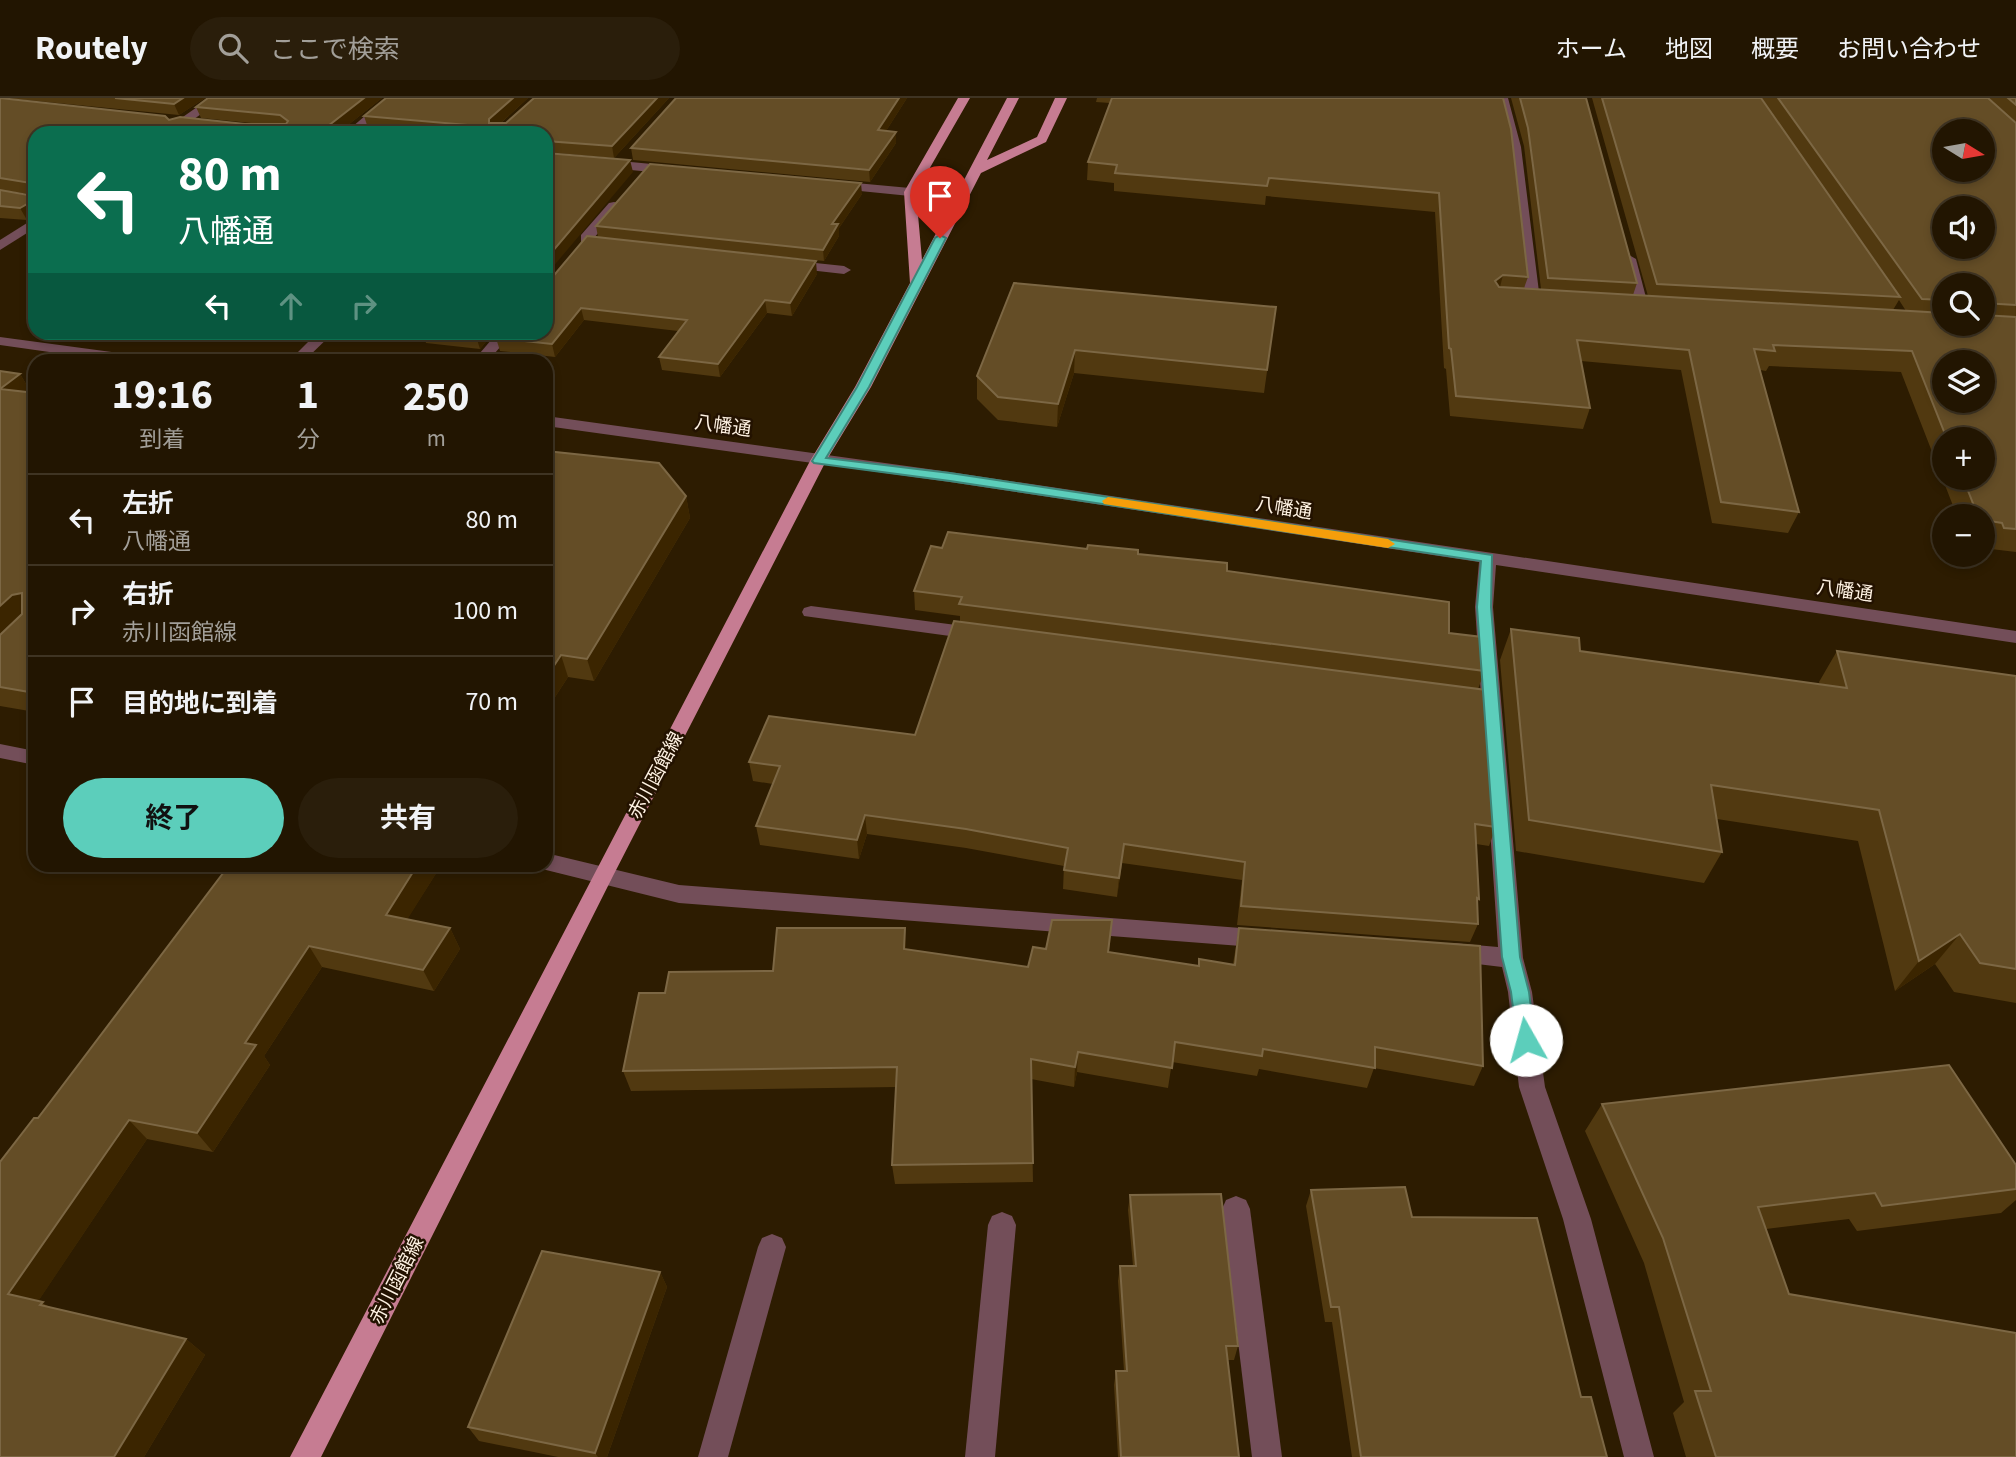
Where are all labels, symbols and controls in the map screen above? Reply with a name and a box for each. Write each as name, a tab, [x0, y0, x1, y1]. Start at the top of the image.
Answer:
search box	[190, 17, 680, 80]
text: Routely	[35, 25, 148, 72]
icon: search	[214, 29, 252, 67]
text: ここで検索	[270, 31, 400, 68]
text: ホーム	[1556, 32, 1627, 67]
text: 地図	[1665, 32, 1713, 67]
text: 概要	[1751, 32, 1799, 67]
text: お問い合わせ	[1837, 32, 1981, 67]
north arrow	[1932, 119, 1995, 182]
map controls	[1932, 119, 1995, 567]
text: 80 m	[178, 140, 282, 210]
icon: left	[63, 154, 154, 245]
pin	[910, 166, 970, 238]
icon: arrive	[921, 177, 959, 215]
button: sound	[1932, 196, 1995, 259]
text: 八幡通	[178, 209, 274, 255]
button: search	[1932, 273, 1995, 336]
icon: left	[199, 287, 237, 325]
icon: ahead	[272, 287, 310, 325]
icon: right	[345, 287, 383, 325]
button: layers	[1932, 350, 1995, 413]
text: 19:16	[112, 365, 213, 425]
text: 1	[297, 365, 319, 425]
text: 250	[403, 367, 469, 427]
street label: 八幡通	[693, 409, 753, 444]
text: m	[427, 422, 446, 455]
text: 到着	[139, 423, 185, 456]
text: 分	[296, 423, 319, 456]
button: +	[1932, 427, 1995, 490]
text: 左折	[122, 485, 174, 522]
street label: 八幡通	[1253, 491, 1314, 526]
icon: left	[63, 501, 101, 539]
text: 80 m	[465, 501, 518, 538]
button: −	[1932, 504, 1995, 567]
text: 八幡通	[122, 525, 191, 558]
street label: 八幡通	[1815, 574, 1875, 609]
text: 右折	[122, 576, 174, 613]
icon: right	[63, 592, 101, 630]
text: 100 m	[452, 592, 518, 629]
text: 赤川函館線	[122, 616, 237, 649]
icon: arrive	[63, 683, 101, 721]
text: 70 m	[465, 683, 518, 720]
text: 目的地に到着	[122, 685, 278, 722]
street label: 赤川函館線	[622, 727, 691, 824]
button: 終了	[63, 778, 284, 858]
button: 共有	[298, 778, 518, 858]
position arrow	[1489, 1003, 1563, 1077]
street label: 赤川函館線	[364, 1232, 431, 1329]

